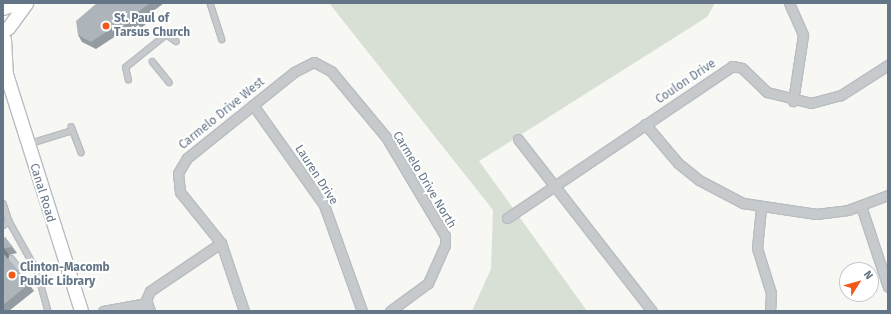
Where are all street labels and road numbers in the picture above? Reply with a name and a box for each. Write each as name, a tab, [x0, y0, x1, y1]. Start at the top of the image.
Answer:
street label: Coulon Drive	[653, 57, 719, 107]
street label: Carmelo Drive West	[176, 75, 268, 153]
street label: Carmelo Drive North	[389, 129, 459, 231]
street label: Lauren Drive	[291, 142, 341, 208]
street label: Canal Road	[26, 162, 58, 224]

